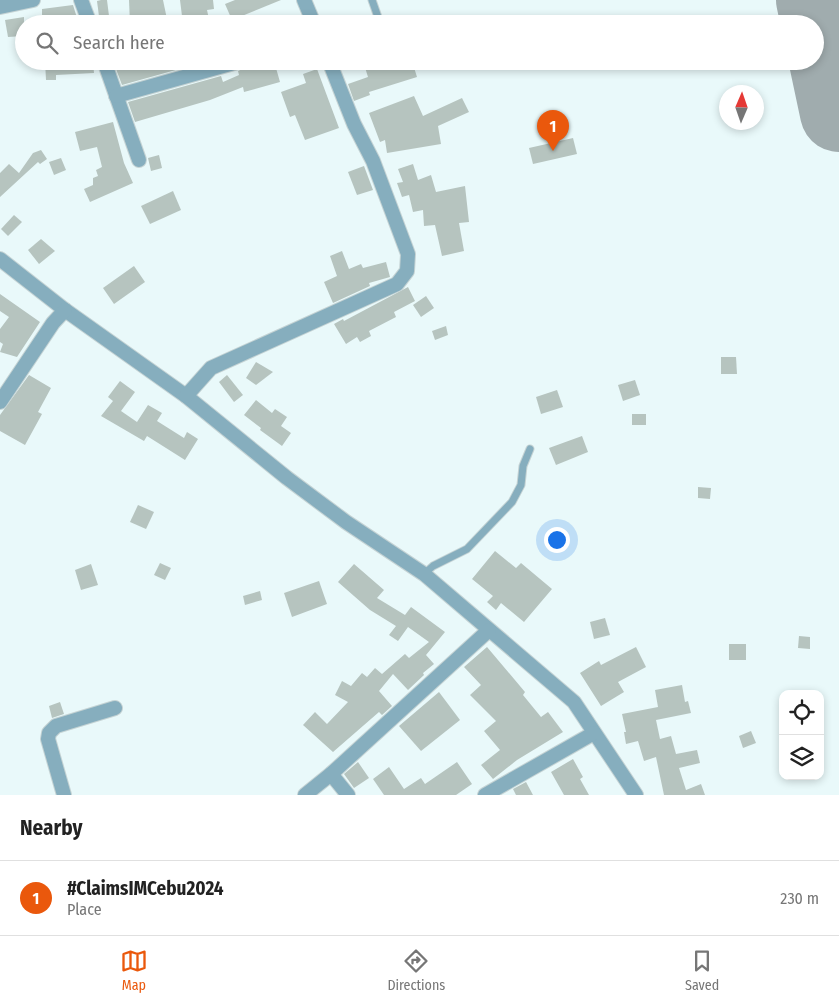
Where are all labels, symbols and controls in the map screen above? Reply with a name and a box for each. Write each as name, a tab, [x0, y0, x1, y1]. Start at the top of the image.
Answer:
search box	[15, 15, 824, 70]
icon: search	[33, 29, 61, 57]
text: Search here	[73, 31, 165, 54]
north arrow	[719, 85, 764, 130]
pin: 1	[537, 110, 569, 151]
your location	[544, 527, 570, 553]
map controls	[779, 690, 824, 780]
button: locate	[779, 690, 824, 735]
button: layers	[779, 735, 824, 780]
text: Nearby	[20, 815, 82, 841]
text: #ClaimsIMCebu2024	[67, 877, 224, 900]
text: 1	[33, 889, 39, 908]
text: 230 m	[780, 889, 819, 908]
text: Place	[67, 900, 102, 919]
tab: Map	[120, 947, 148, 994]
tab: Directions	[387, 947, 445, 994]
tab: Saved	[685, 947, 719, 994]

